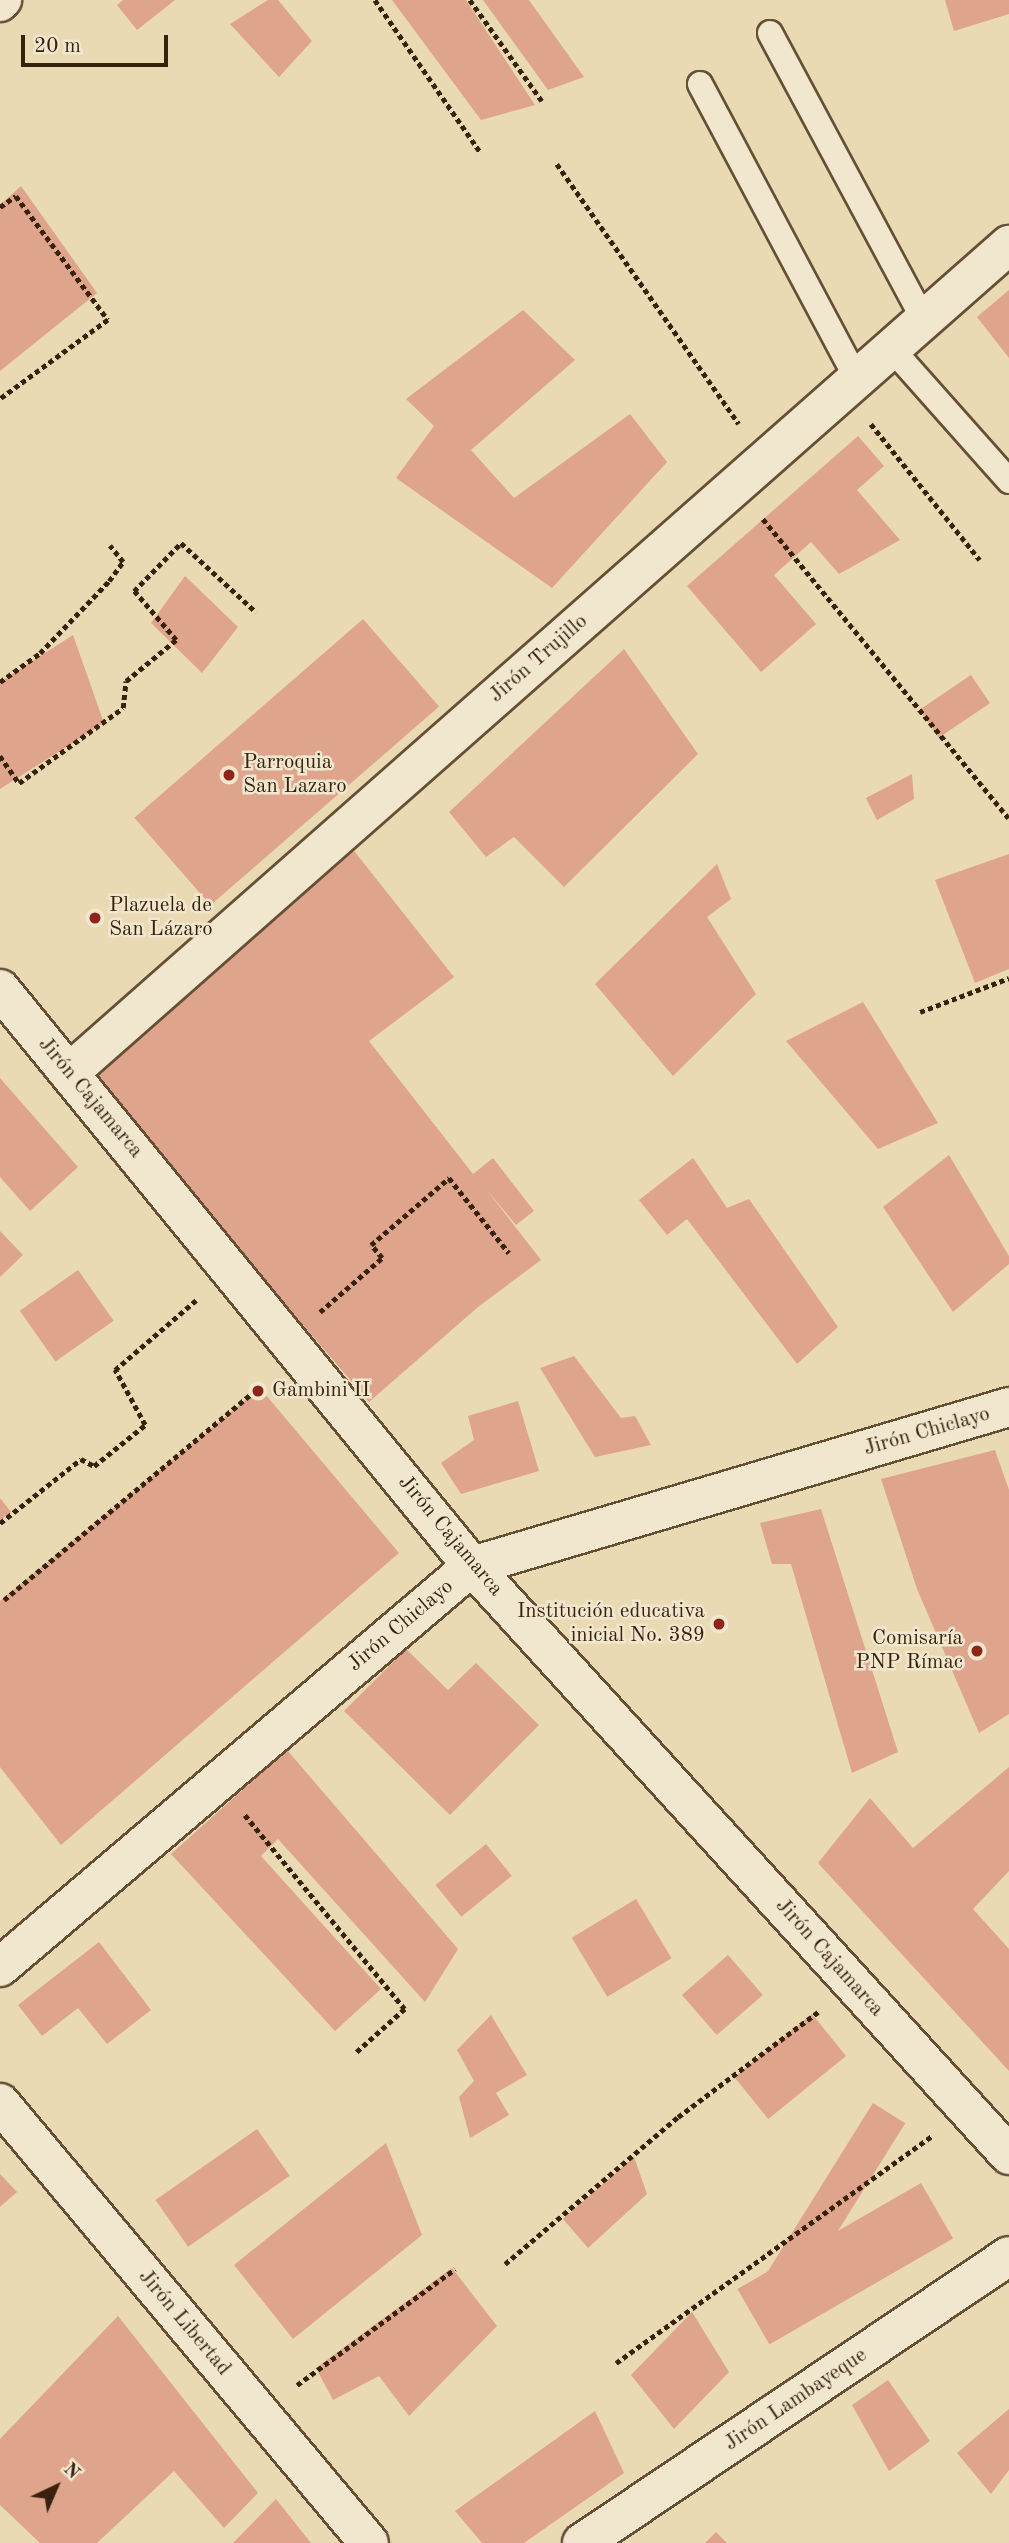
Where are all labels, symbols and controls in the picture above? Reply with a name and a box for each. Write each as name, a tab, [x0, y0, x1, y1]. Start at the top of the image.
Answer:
scale bar	[24, 21, 172, 65]
text: 20 m	[34, 36, 81, 57]
street label: Jirón Trujillo	[485, 609, 593, 709]
place label: Parroquia San Lazaro	[243, 750, 347, 800]
marker: Parroquia San Lazaro	[221, 767, 237, 783]
place label: Plazuela de San Lázaro	[109, 893, 213, 943]
marker: Plazuela de San Lázaro	[87, 910, 103, 926]
street label: Jirón Cajamarca	[32, 1032, 148, 1164]
place label: Gambini II	[272, 1378, 370, 1404]
marker: Gambini II	[250, 1383, 266, 1399]
street label: Jirón Chiclayo	[861, 1402, 993, 1462]
street label: Jirón Cajamarca	[392, 1470, 508, 1602]
street label: Jirón Chiclayo	[343, 1575, 459, 1677]
place label: Institución educativa inicial No. 389	[517, 1599, 705, 1649]
marker: Institución educativa inicial No. 389	[711, 1616, 727, 1632]
place label: Comisaría PNP Rímac	[855, 1626, 963, 1676]
marker: Comisaría PNP Rímac	[969, 1643, 985, 1659]
street label: Jirón Cajamarca	[769, 1894, 889, 2022]
street label: Jirón Libertad	[132, 2265, 236, 2381]
street label: Jirón Lambayeque	[720, 2343, 872, 2457]
north arrow	[21, 2452, 91, 2522]
text: N	[59, 2460, 83, 2483]

